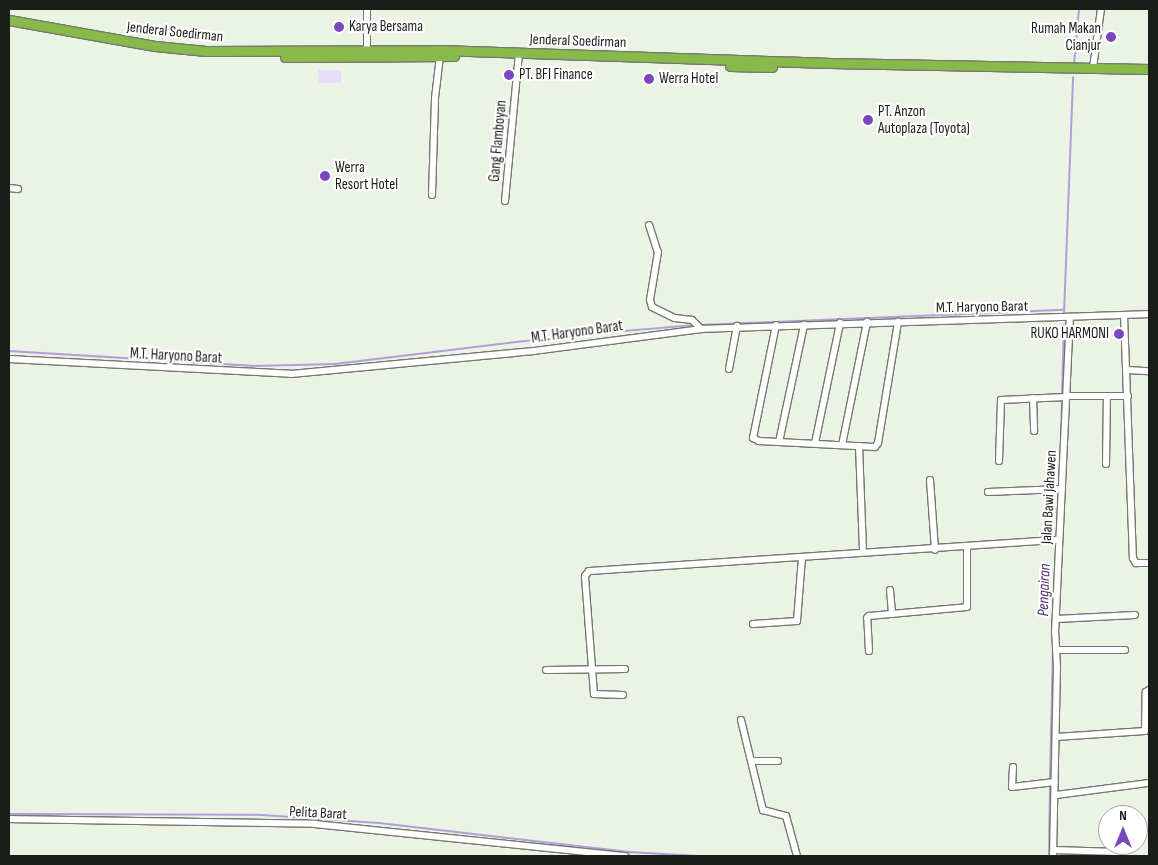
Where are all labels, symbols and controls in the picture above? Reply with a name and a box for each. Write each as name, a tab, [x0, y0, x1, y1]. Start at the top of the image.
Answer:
street label: Jenderal Soedirman	[126, 18, 224, 46]
place label: Karya Bersama	[349, 18, 423, 36]
place label: Rumah Makan Cianjur	[1031, 19, 1101, 54]
marker: Karya Bersama	[333, 21, 345, 33]
street label: Jenderal Soedirman	[529, 30, 627, 52]
marker: Rumah Makan Cianjur	[1105, 31, 1117, 43]
place label: PT. BFI Finance	[519, 66, 593, 84]
marker: PT. BFI Finance	[503, 69, 515, 81]
place label: Werra Hotel	[659, 70, 718, 88]
marker: Werra Hotel	[643, 73, 655, 85]
street label: Gang Flamboyan	[485, 99, 511, 183]
place label: PT. Anzon Autoplaza (Toyota)	[878, 102, 970, 137]
marker: PT. Anzon Autoplaza (Toyota)	[862, 114, 874, 126]
place label: Werra Resort Hotel	[335, 158, 398, 193]
marker: Werra Resort Hotel	[319, 170, 331, 182]
street label: M.T. Haryono Barat	[936, 297, 1028, 317]
street label: M.T. Haryono Barat	[530, 317, 624, 347]
place label: RUKO HARMONI	[1030, 325, 1109, 343]
marker: RUKO HARMONI	[1113, 328, 1125, 340]
street label: M.T. Haryono Barat	[129, 345, 223, 367]
street label: Jalan Bawi Jahawen	[1038, 450, 1060, 544]
water label: Pengairan	[1034, 563, 1056, 617]
street label: Pelita Barat	[289, 802, 347, 824]
north arrow	[1098, 805, 1148, 855]
text: N	[1119, 807, 1127, 824]

